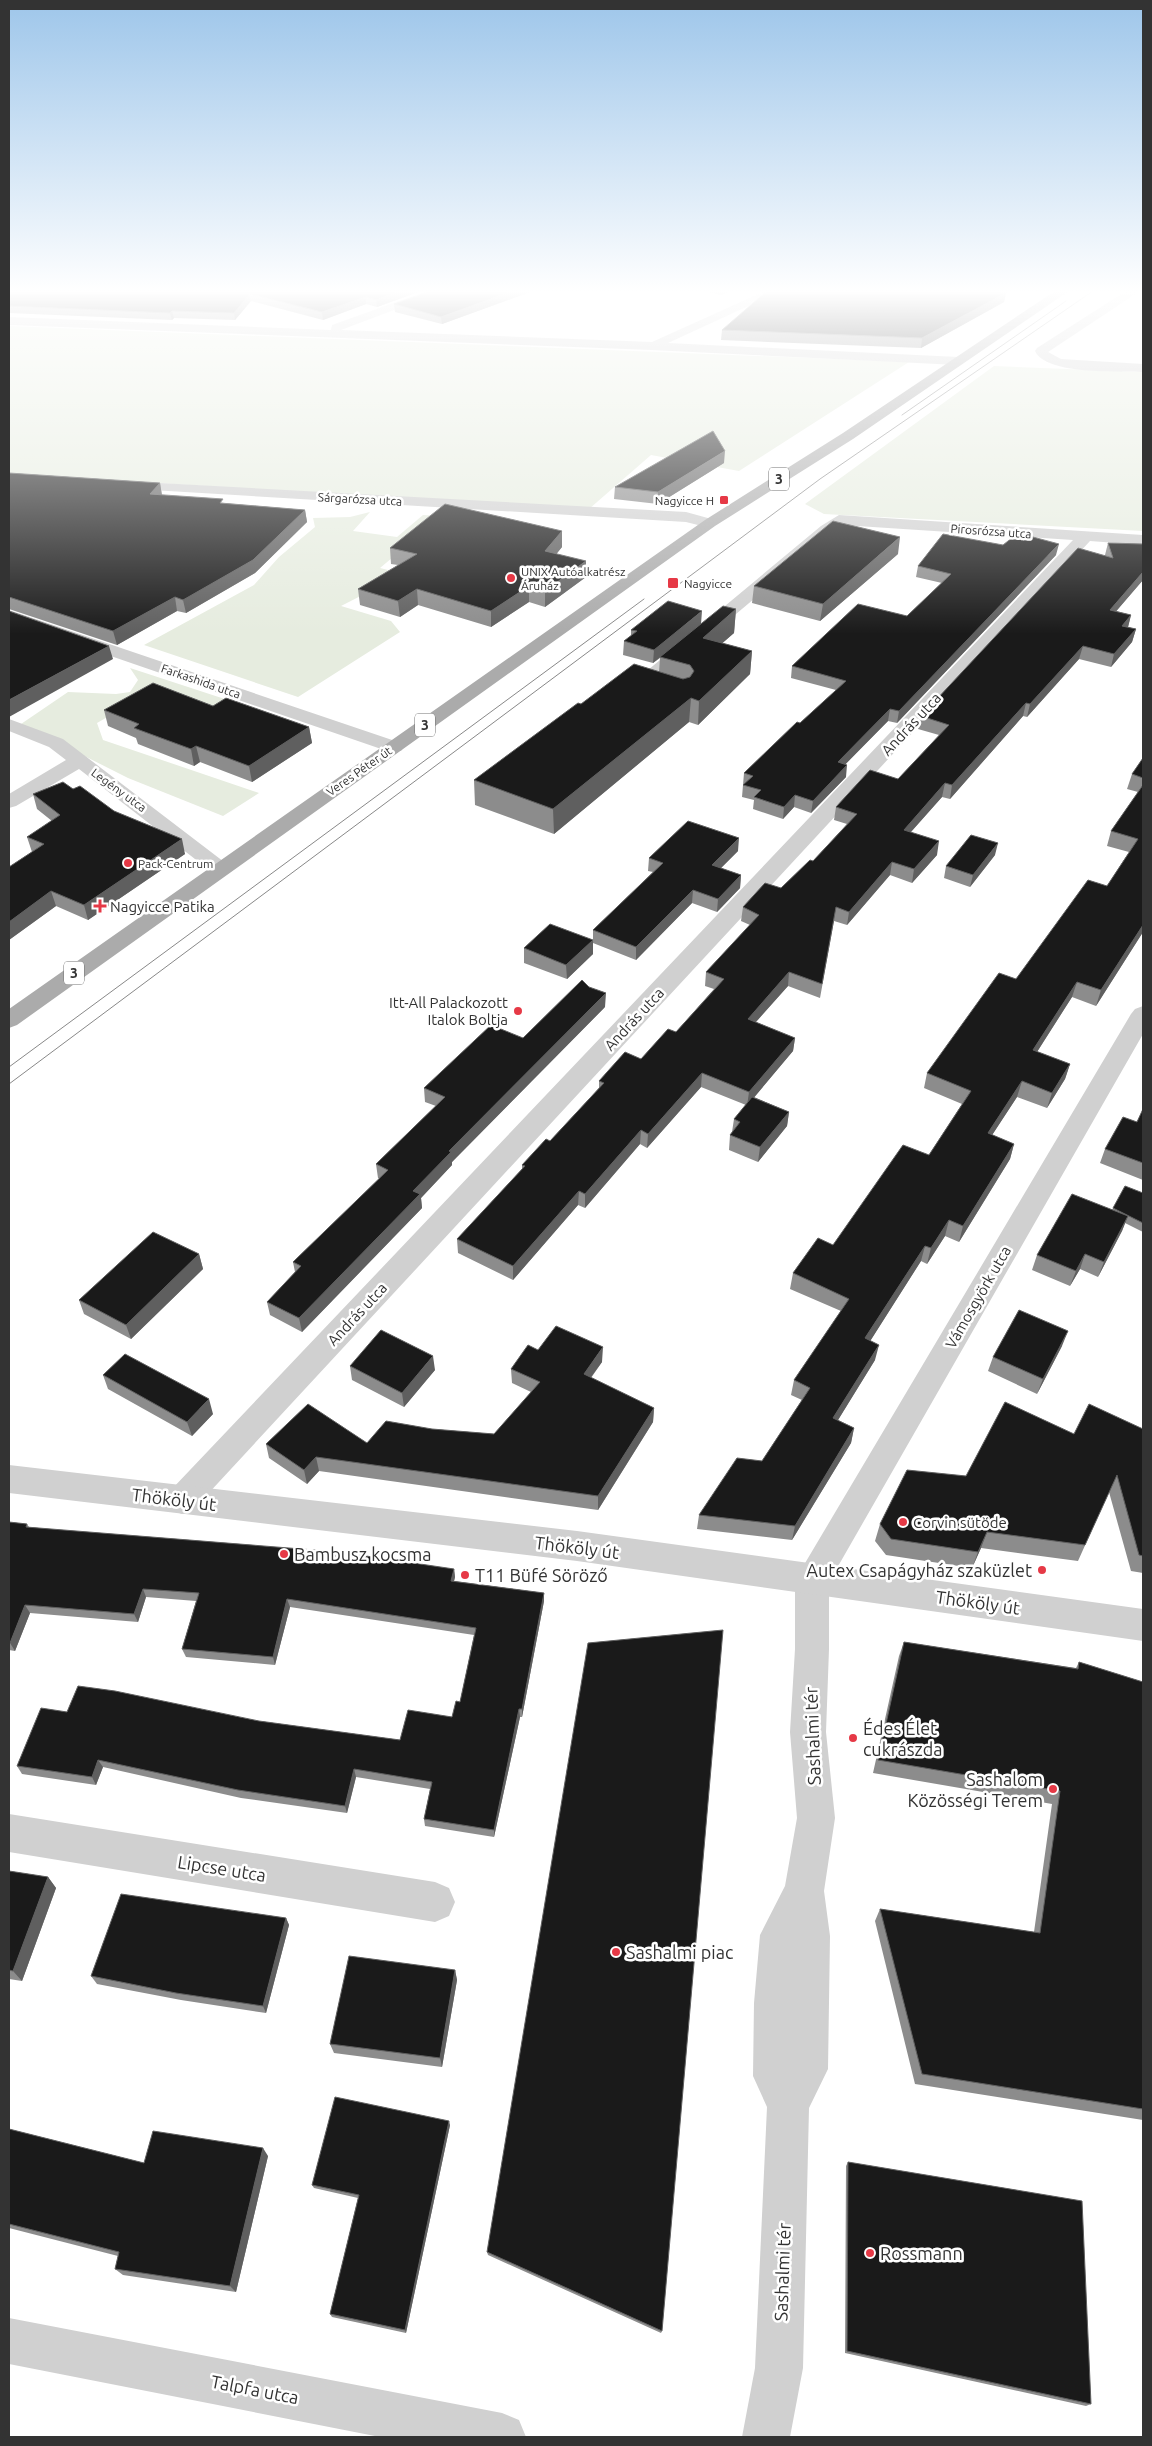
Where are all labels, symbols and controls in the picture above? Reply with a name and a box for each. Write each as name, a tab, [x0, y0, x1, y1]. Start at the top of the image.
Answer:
road number: 3	[769, 468, 789, 490]
street label: Sárgarózsa utca	[318, 490, 402, 508]
place label: Nagyicce H	[655, 494, 714, 507]
marker: Nagyicce H	[718, 494, 730, 506]
street label: Pirosrózsa utca	[950, 522, 1032, 540]
place label: UNIX Autóalkatrész Áruház	[521, 565, 626, 592]
marker: UNIX Autóalkatrész Áruház	[505, 572, 517, 584]
marker: Nagyicce	[666, 576, 680, 590]
place label: Nagyicce	[684, 577, 732, 590]
street label: Farkashida utca	[160, 661, 242, 701]
street label: András utca	[878, 689, 944, 759]
road number: 3	[415, 714, 435, 736]
street label: Veres Péter út	[324, 744, 394, 798]
street label: Legény utca	[89, 766, 149, 814]
marker: Pack-Centrum	[122, 857, 134, 869]
place label: Pack-Centrum	[138, 857, 213, 870]
place label: Nagyicce Patika	[110, 898, 215, 915]
marker: Nagyicce Patika	[94, 900, 106, 912]
road number: 3	[64, 961, 84, 984]
street label: András utca	[601, 984, 667, 1054]
place label: Itt-All Palackozott Italok Boltja	[389, 994, 508, 1028]
marker: Itt-All Palackozott Italok Boltja	[512, 1005, 524, 1017]
street label: Vámosgyörk utca	[942, 1243, 1014, 1351]
street label: András utca	[324, 1279, 390, 1349]
street label: Thököly út	[131, 1484, 217, 1514]
place label: Corvin sütöde	[913, 1514, 1007, 1531]
marker: Corvin sütöde	[897, 1516, 909, 1528]
street label: Thököly út	[534, 1532, 620, 1562]
place label: Bambusz kocsma	[294, 1544, 431, 1564]
marker: Bambusz kocsma	[278, 1548, 290, 1560]
place label: Autex Csapágyház szaküzlet	[806, 1560, 1032, 1580]
marker: Autex Csapágyház szaküzlet	[1036, 1564, 1048, 1576]
place label: T11 Büfé Söröző	[475, 1565, 608, 1585]
marker: T11 Büfé Söröző	[459, 1569, 471, 1581]
street label: Thököly út	[935, 1586, 1021, 1618]
street label: Sashalmi tér	[800, 1686, 824, 1786]
place label: Édes Élet cukrászda	[863, 1717, 942, 1759]
marker: Édes Élet cukrászda	[847, 1732, 859, 1744]
place label: Sashalom Közösségi Terem	[908, 1769, 1043, 1810]
marker: Sashalom Közösségi Terem	[1047, 1783, 1059, 1795]
street label: Lipcse utca	[176, 1851, 268, 1885]
place label: Sashalmi piac	[626, 1942, 733, 1962]
marker: Sashalmi piac	[610, 1946, 622, 1958]
street label: Sashalmi tér	[770, 2222, 794, 2322]
place label: Rossmann	[880, 2243, 963, 2263]
marker: Rossmann	[864, 2247, 876, 2259]
street label: Talpfa utca	[209, 2371, 301, 2407]

